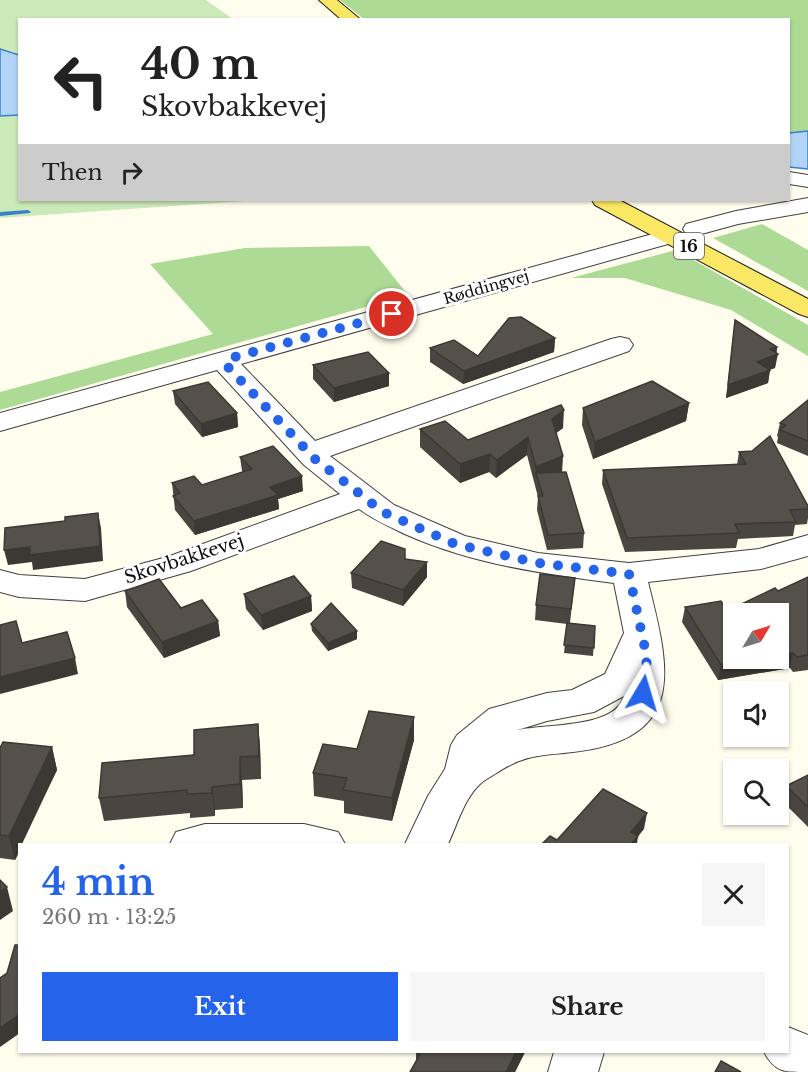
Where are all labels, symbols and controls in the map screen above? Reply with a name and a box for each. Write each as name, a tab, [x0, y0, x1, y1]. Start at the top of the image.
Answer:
text: 40 m	[141, 38, 258, 90]
icon: left	[42, 42, 120, 120]
text: Skovbakkevej	[141, 90, 327, 123]
icon: right	[115, 156, 148, 189]
text: Then	[42, 159, 103, 186]
road number: 16	[674, 233, 704, 259]
street label: Røddingvej	[441, 266, 531, 308]
pin	[366, 288, 417, 339]
icon: arrive	[375, 297, 408, 330]
street label: Skovbakkevej	[122, 529, 246, 589]
north arrow	[723, 603, 789, 669]
map controls	[723, 603, 789, 825]
position arrow	[611, 661, 675, 725]
button: sound	[723, 681, 789, 747]
button: search	[723, 759, 789, 825]
text: 4 min	[42, 860, 154, 905]
button: close	[702, 863, 765, 926]
text: 260 m · 13:25	[42, 905, 176, 929]
button: Exit	[42, 972, 398, 1041]
button: Share	[410, 972, 765, 1041]

